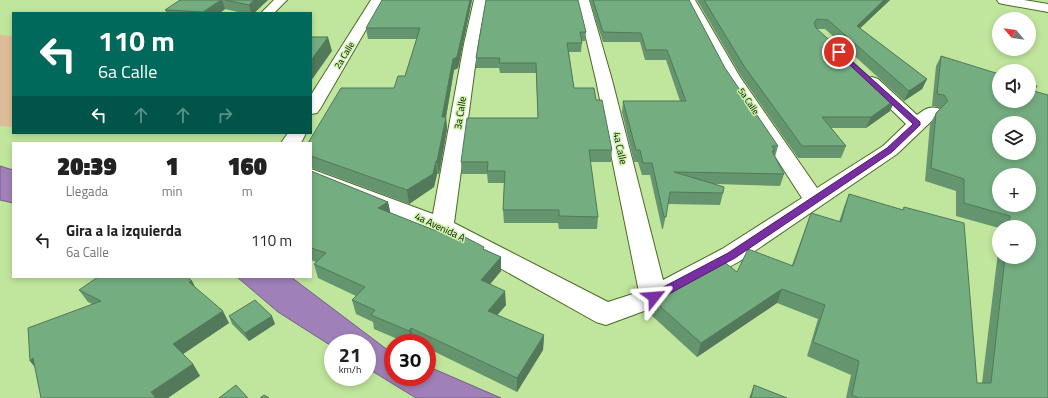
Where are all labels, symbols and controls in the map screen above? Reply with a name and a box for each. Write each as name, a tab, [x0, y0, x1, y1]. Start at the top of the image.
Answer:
north arrow	[992, 12, 1036, 56]
map controls	[992, 12, 1036, 264]
text: 110 m	[98, 19, 175, 62]
icon: left	[32, 28, 84, 80]
pin	[822, 35, 856, 69]
street label: 2a Calle	[331, 39, 357, 71]
icon: arrive	[828, 41, 850, 63]
text: 6a Calle	[98, 58, 157, 85]
button: sound	[992, 64, 1036, 108]
street label: 5a Calle	[735, 85, 763, 117]
street label: 3a Calle	[450, 96, 470, 130]
icon: left	[88, 104, 110, 126]
icon: ahead	[130, 104, 152, 126]
icon: ahead	[172, 104, 194, 126]
icon: right	[214, 104, 236, 126]
button: layers	[992, 116, 1036, 160]
street label: 4a Calle	[609, 130, 631, 166]
text: 20:39	[57, 148, 117, 184]
text: 1	[165, 148, 179, 184]
text: 160	[227, 148, 267, 184]
button: +	[992, 168, 1036, 212]
text: Llegada	[66, 181, 108, 201]
text: min	[162, 181, 182, 201]
text: m	[242, 181, 253, 201]
street label: 4a Avenida A	[412, 209, 468, 245]
text: Gira a la izquierda	[66, 219, 182, 242]
button: −	[992, 220, 1036, 264]
icon: left	[32, 229, 54, 251]
text: 110 m	[251, 229, 292, 252]
text: 6a Calle	[66, 242, 109, 262]
position arrow	[633, 276, 675, 318]
speed limit sign: 30	[384, 334, 436, 386]
text: 21	[339, 339, 361, 370]
text: km/h	[339, 362, 361, 377]

